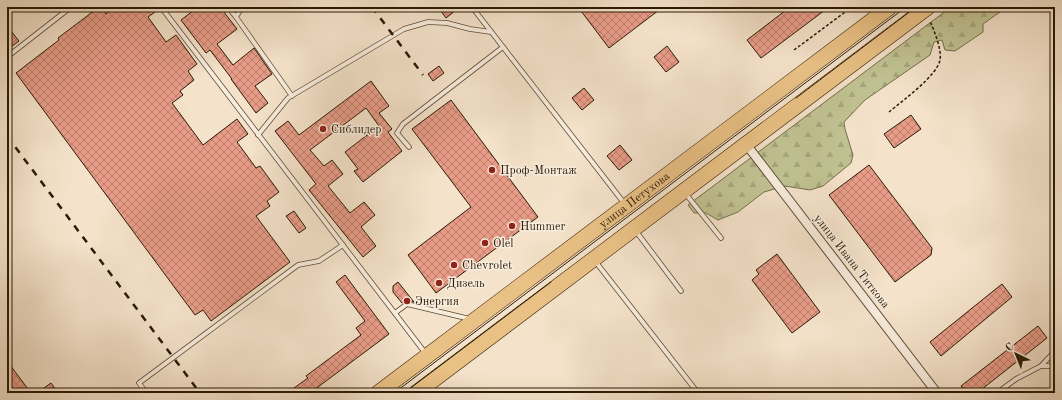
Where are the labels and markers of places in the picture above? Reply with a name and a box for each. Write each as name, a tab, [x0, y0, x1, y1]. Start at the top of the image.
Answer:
marker: Сиблидер	[318, 124, 328, 134]
place label: Сиблидер	[331, 124, 382, 136]
marker: Проф-Монтаж	[487, 165, 497, 175]
place label: Проф-Монтаж	[500, 165, 577, 177]
marker: Hummer	[507, 221, 517, 231]
place label: Hummer	[520, 221, 565, 233]
marker: Olel	[480, 238, 490, 248]
place label: Olel	[493, 238, 513, 250]
marker: Chevrolet	[449, 260, 459, 270]
place label: Chevrolet	[462, 260, 512, 272]
marker: Дизель	[434, 278, 444, 288]
place label: Дизель	[447, 278, 485, 290]
marker: Энергия	[402, 296, 412, 306]
place label: Энергия	[415, 296, 459, 308]

